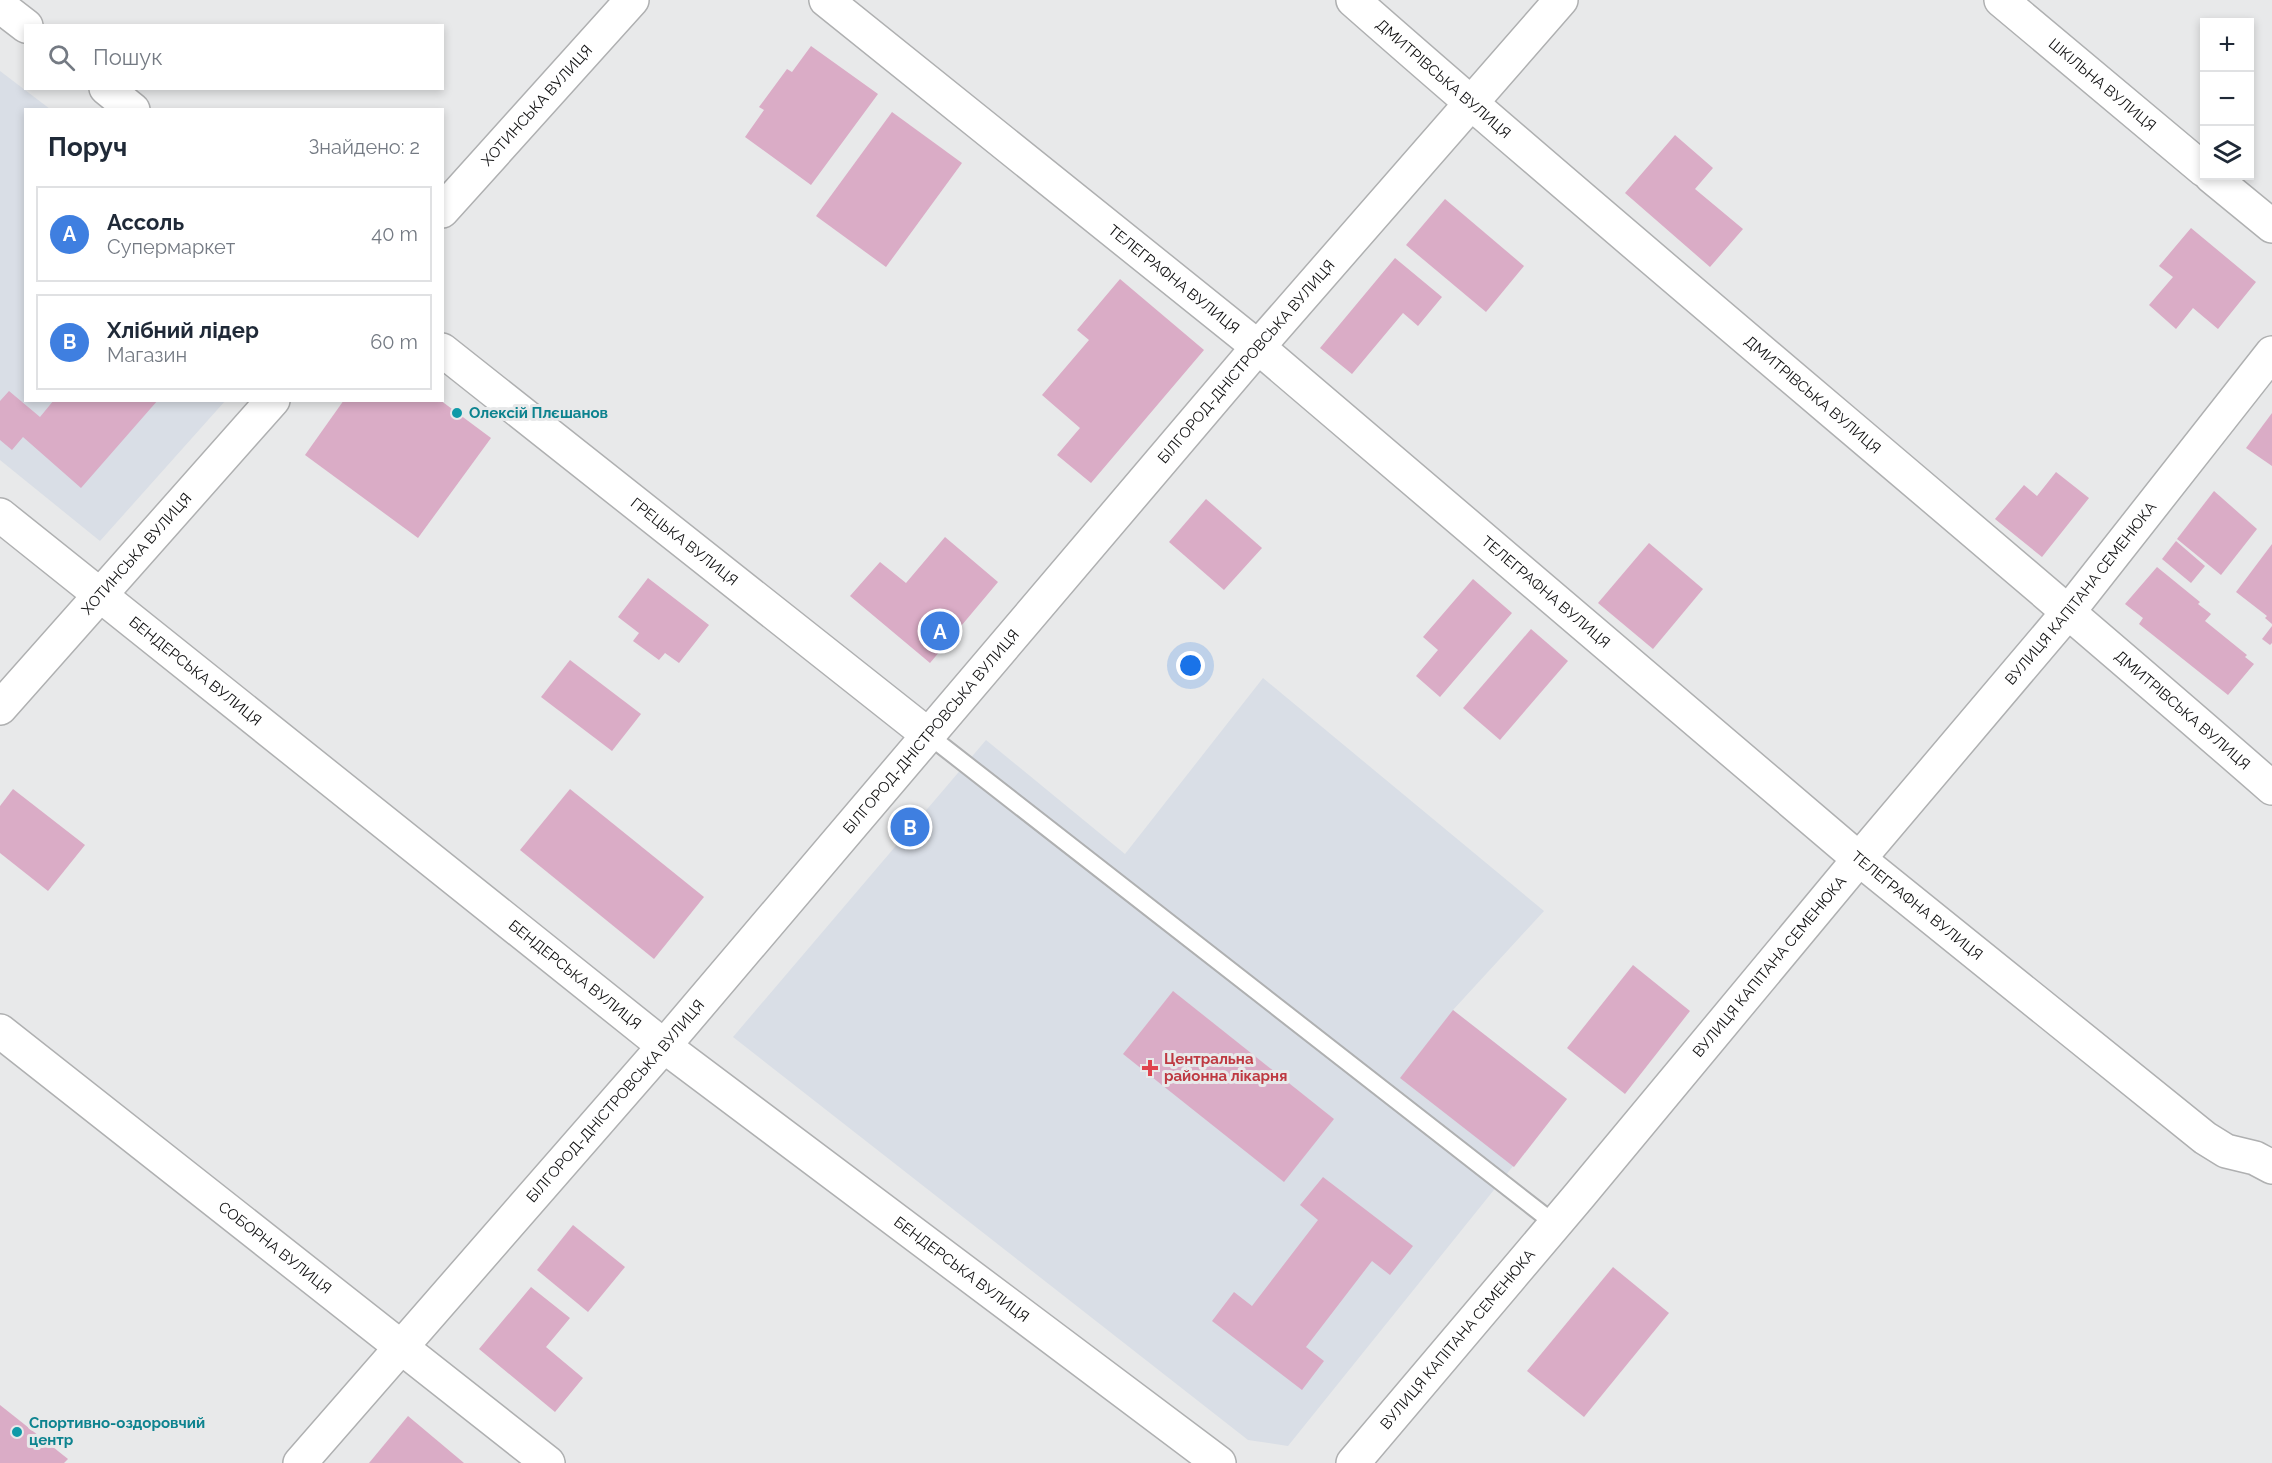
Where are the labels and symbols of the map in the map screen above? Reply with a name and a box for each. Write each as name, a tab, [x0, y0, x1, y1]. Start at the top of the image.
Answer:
street label: ДМИТРІВСЬКА ВУЛИЦЯ	[1372, 15, 1514, 142]
street label: ШКІЛЬНА ВУЛИЦЯ	[2045, 35, 2159, 135]
street label: ХОТИНСЬКА ВУЛИЦЯ	[478, 41, 596, 170]
street label: ТЕЛЕГРАФНА ВУЛИЦЯ	[1104, 221, 1243, 337]
street label: БІЛГОРОД-ДНІСТРОВСЬКА ВУЛИЦЯ	[1154, 256, 1339, 467]
street label: ДМИТРІВСЬКА ВУЛИЦЯ	[1741, 332, 1884, 458]
place label: Олексій Плєшанов	[469, 404, 608, 422]
marker: Олексій Плєшанов	[450, 406, 464, 420]
street label: ХОТИНСЬКА ВУЛИЦЯ	[78, 489, 195, 618]
street label: ГРЕЦЬКА ВУЛИЦЯ	[627, 494, 741, 590]
street label: ВУЛИЦЯ КАПІТАНА СЕМЕНЮКА	[2001, 498, 2160, 689]
street label: ТЕЛЕГРАФНА ВУЛИЦЯ	[1478, 532, 1614, 652]
pin: A	[920, 608, 960, 654]
street label: БЕНДЕРСЬКА ВУЛИЦЯ	[125, 613, 265, 729]
street label: БІЛГОРОД-ДНІСТРОВСЬКА ВУЛИЦЯ	[839, 626, 1023, 837]
street label: ДМИТРІВСЬКА ВУЛИЦЯ	[2111, 647, 2254, 774]
your location	[1176, 651, 1205, 680]
pin: B	[890, 804, 930, 850]
street label: ТЕЛЕГРАФНА ВУЛИЦЯ	[1848, 847, 1986, 964]
street label: ВУЛИЦЯ КАПІТАНА СЕМЕНЮКА	[1689, 872, 1850, 1061]
street label: БЕНДЕРСЬКА ВУЛИЦЯ	[505, 916, 645, 1033]
street label: БІЛГОРОД-ДНІСТРОВСЬКА ВУЛИЦЯ	[523, 996, 708, 1206]
place label: Центральна районна лікарня	[1164, 1050, 1288, 1085]
marker: Центральна районна лікарня	[1141, 1059, 1159, 1077]
street label: СОБОРНА ВУЛИЦЯ	[215, 1198, 335, 1298]
street label: БЕНДЕРСЬКА ВУЛИЦЯ	[890, 1213, 1033, 1326]
street label: ВУЛИЦЯ КАПІТАНА СЕМЕНЮКА	[1376, 1246, 1539, 1433]
place label: Спортивно-оздоровчий центр	[29, 1414, 205, 1449]
marker: Спортивно-оздоровчий центр	[10, 1425, 24, 1439]

